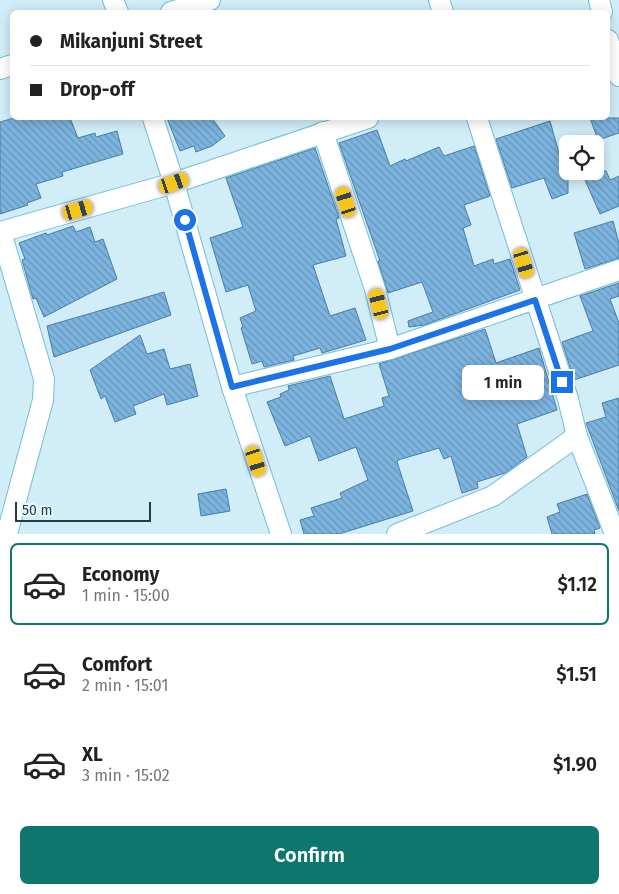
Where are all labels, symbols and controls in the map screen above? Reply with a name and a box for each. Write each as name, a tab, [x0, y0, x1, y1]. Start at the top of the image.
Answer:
text: Mikanjuni Street	[60, 30, 202, 53]
text: Drop-off	[60, 78, 134, 101]
map controls	[559, 135, 604, 180]
button: locate	[559, 135, 604, 180]
car	[157, 171, 190, 195]
car	[334, 185, 357, 219]
car	[61, 199, 94, 221]
route start	[174, 209, 196, 231]
car	[512, 246, 535, 280]
car	[368, 288, 389, 320]
callout: 1 min	[462, 364, 544, 400]
route end	[551, 371, 573, 393]
text: 1 min	[484, 373, 522, 392]
car	[244, 444, 267, 478]
scale bar	[15, 499, 151, 522]
text: 50 m	[22, 502, 53, 519]
icon: car	[22, 562, 67, 607]
text: Economy	[82, 563, 159, 586]
text: $1.12	[558, 573, 597, 596]
text: 1 min · 15:00	[82, 586, 170, 605]
icon: car	[22, 652, 67, 697]
text: Comfort	[82, 653, 152, 676]
text: $1.51	[556, 663, 597, 686]
text: 2 min · 15:01	[82, 676, 168, 695]
icon: car	[22, 742, 67, 787]
text: XL	[82, 743, 103, 766]
text: $1.90	[553, 753, 597, 776]
text: 3 min · 15:02	[82, 766, 170, 785]
button: Confirm	[20, 826, 599, 884]

